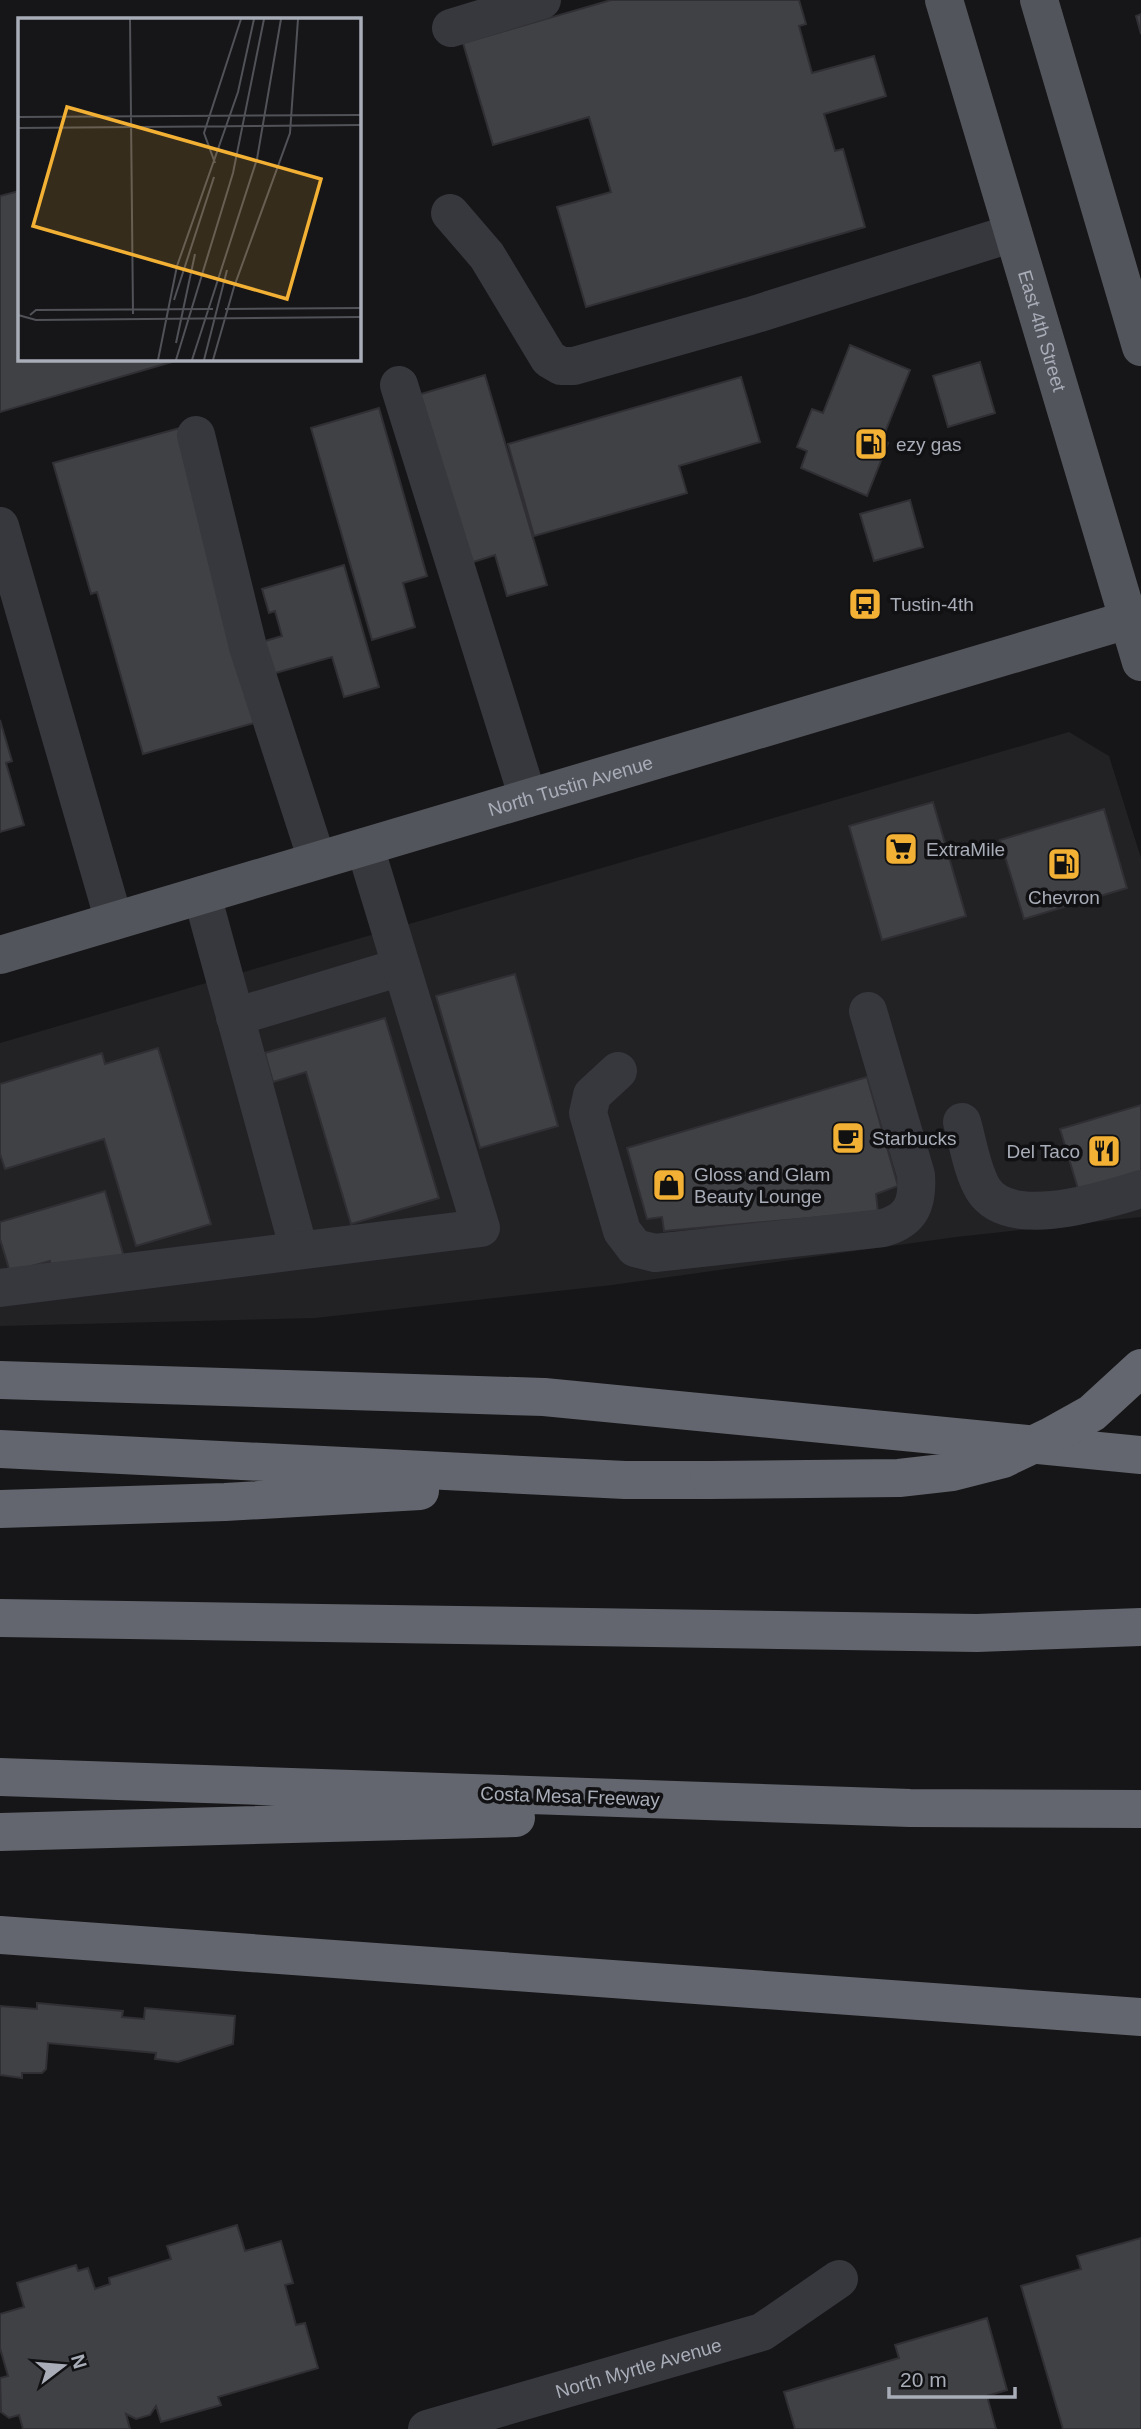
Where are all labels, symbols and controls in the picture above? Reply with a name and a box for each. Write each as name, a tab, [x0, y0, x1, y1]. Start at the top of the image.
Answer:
inset map	[18, 18, 360, 360]
street label: East 4th Street	[1014, 268, 1070, 395]
fuel station icon: ezy gas	[852, 425, 890, 463]
place label: ezy gas	[896, 434, 961, 455]
bus stop icon: Tustin-4th	[846, 585, 884, 623]
place label: Tustin-4th	[890, 594, 974, 615]
street label: North Tustin Avenue	[486, 752, 655, 820]
supermarket icon: ExtraMile	[882, 830, 920, 868]
place label: ExtraMile	[926, 839, 1005, 860]
fuel station icon: Chevron	[1045, 845, 1083, 883]
place label: Chevron	[1028, 887, 1100, 908]
cafe icon: Starbucks	[829, 1119, 867, 1157]
place label: Starbucks	[872, 1128, 956, 1149]
restaurant icon: Del Taco	[1085, 1132, 1123, 1170]
place label: Del Taco	[1006, 1141, 1080, 1162]
place label: Gloss and Glam Beauty Lounge	[694, 1164, 830, 1207]
shop icon: Gloss and Glam Beauty Lounge	[650, 1166, 688, 1204]
street label: Costa Mesa Freeway	[480, 1783, 661, 1810]
north arrow	[28, 2331, 98, 2401]
street label: North Myrtle Avenue	[553, 2334, 724, 2402]
text: N	[67, 2352, 91, 2371]
scale bar	[889, 2356, 1015, 2400]
text: 20 m	[900, 2368, 947, 2391]

